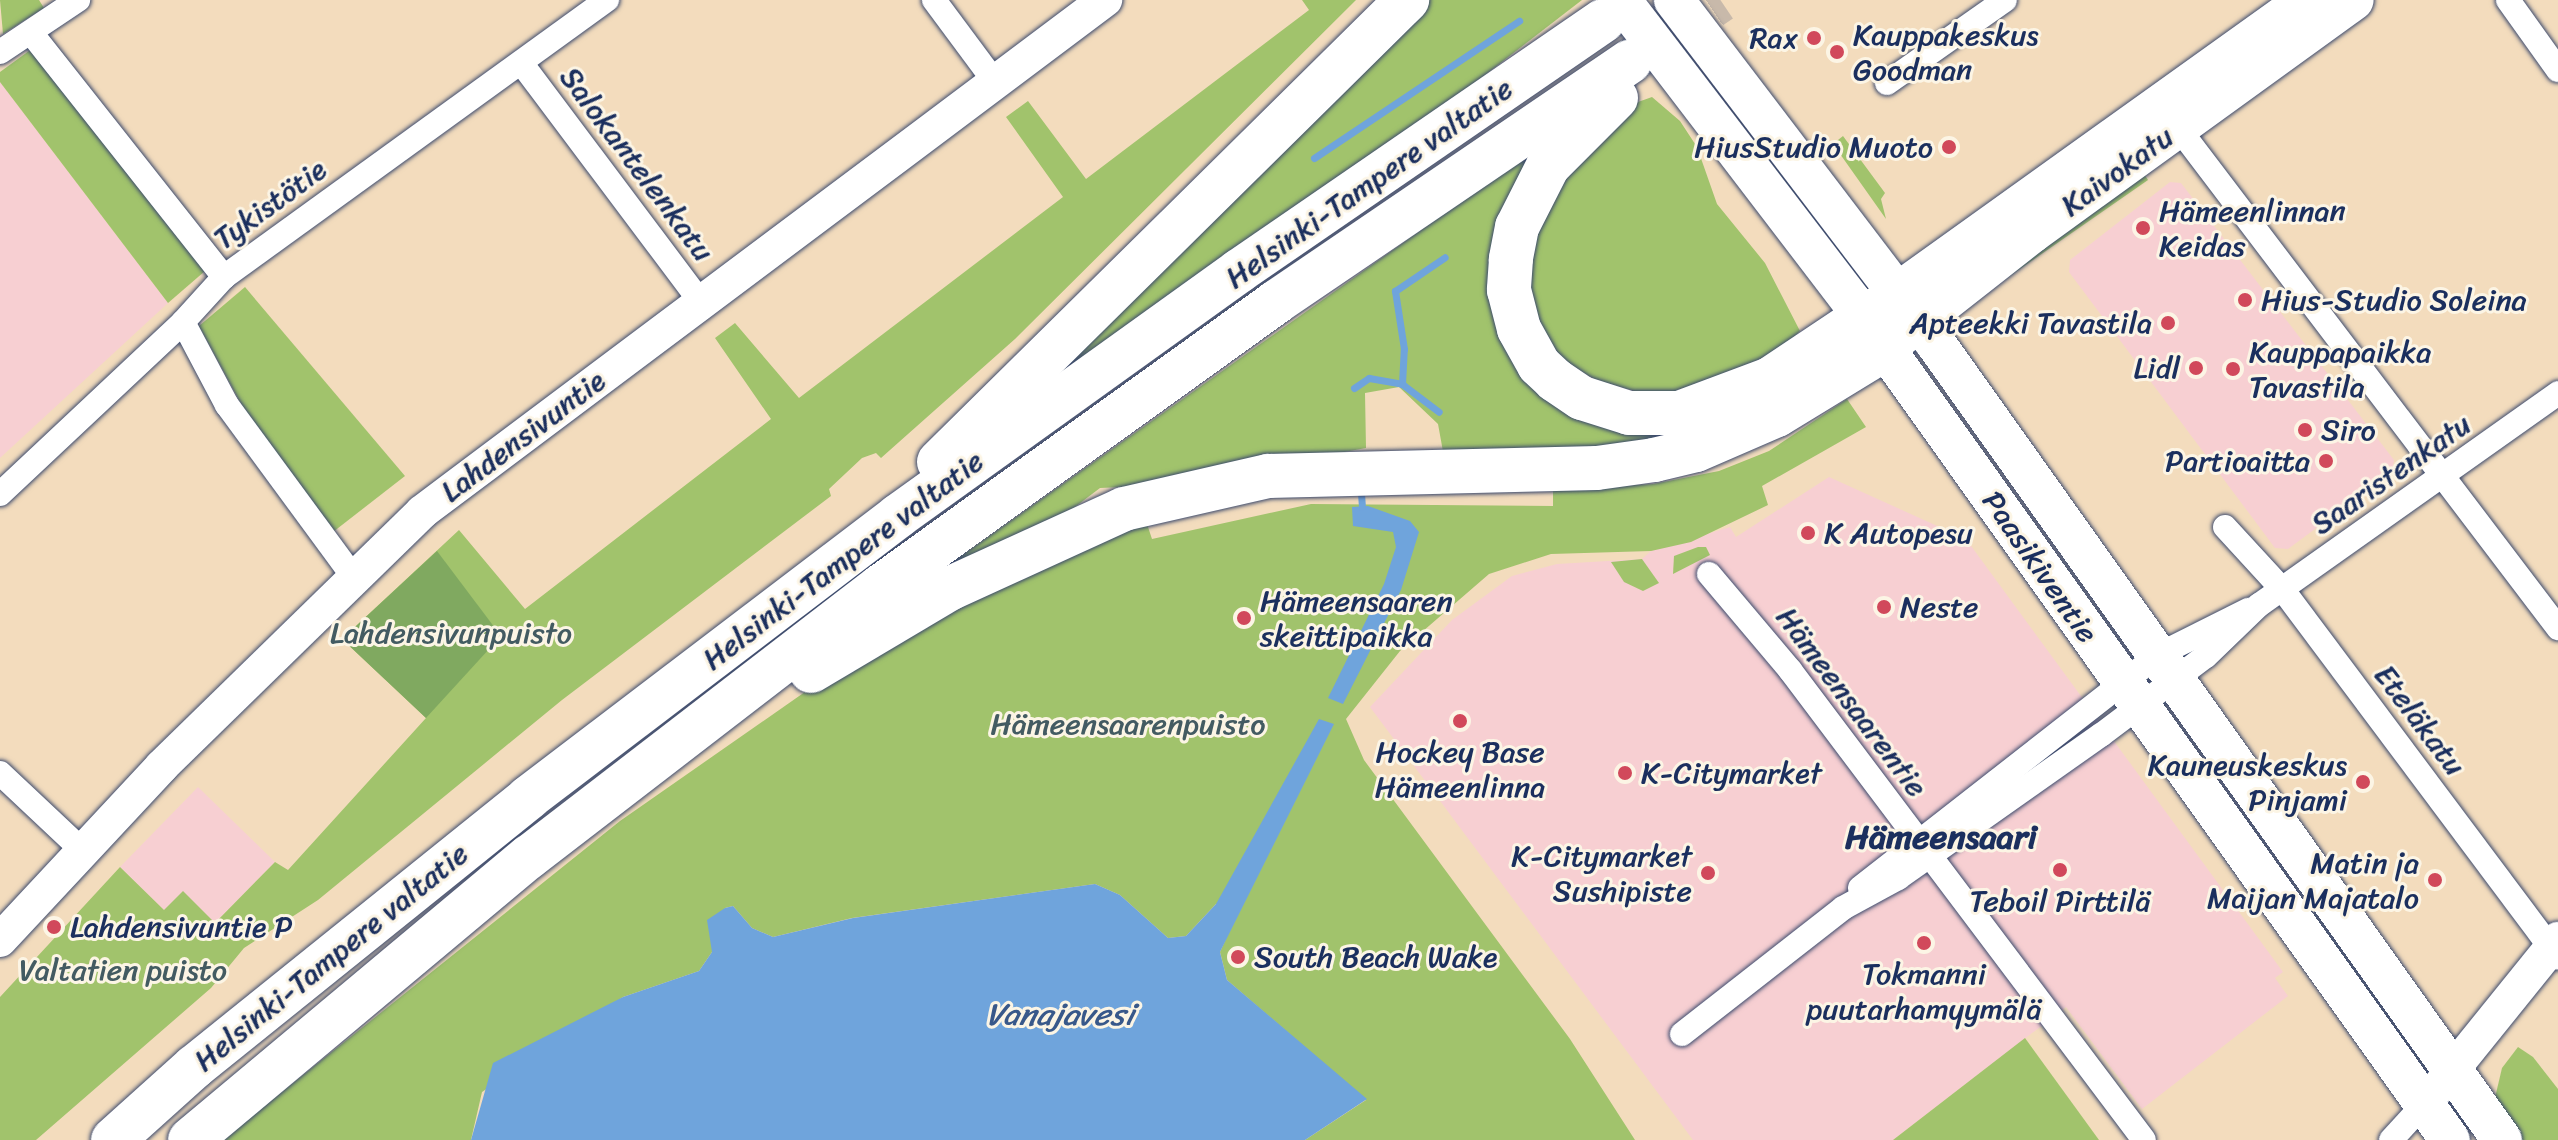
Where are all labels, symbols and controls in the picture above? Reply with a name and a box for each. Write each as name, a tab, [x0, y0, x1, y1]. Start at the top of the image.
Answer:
place label: Kauppakeskus Goodman	[1853, 17, 2039, 88]
place label: Rax	[1749, 20, 1798, 56]
marker: Rax	[1805, 29, 1823, 47]
marker: Kauppakeskus Goodman	[1828, 43, 1846, 61]
street label: Salokantelenkatu	[552, 60, 722, 268]
street label: Helsinki-Tampere valtatie	[1219, 70, 1519, 296]
street label: Kaivokatu	[2054, 118, 2180, 224]
place label: HiusStudio Muoto	[1695, 129, 1933, 165]
marker: HiusStudio Muoto	[1940, 138, 1958, 156]
street label: Tykistötie	[207, 151, 333, 257]
place label: Hämeenlinnan Keidas	[2159, 193, 2346, 264]
marker: Hämeenlinnan Keidas	[2134, 219, 2152, 237]
place label: Hius-Studio Soleina	[2261, 282, 2527, 318]
marker: Hius-Studio Soleina	[2236, 291, 2254, 309]
place label: Apteekki Tavastila	[1909, 305, 2152, 341]
marker: Apteekki Tavastila	[2159, 314, 2177, 332]
place label: Kauppapaikka Tavastila	[2249, 334, 2431, 404]
place label: Lidl	[2134, 350, 2180, 386]
marker: Lidl	[2187, 359, 2205, 377]
marker: Kauppapaikka Tavastila	[2224, 360, 2242, 378]
street label: Lahdensivuntie	[434, 363, 612, 509]
street label: Saaristenkatu	[2304, 406, 2478, 542]
place label: Siro	[2321, 412, 2376, 448]
marker: Siro	[2296, 421, 2314, 439]
street label: Helsinki-Tampere valtatie	[696, 443, 990, 677]
place label: Partioaitta	[2165, 443, 2310, 479]
marker: Partioaitta	[2317, 452, 2335, 470]
street label: Paasikiventie	[1975, 484, 2105, 650]
place label: K Autopesu	[1824, 515, 1973, 551]
marker: K Autopesu	[1799, 524, 1817, 542]
place label: Hämeensaaren skeittipaikka	[1260, 583, 1453, 654]
place label: Neste	[1900, 589, 1979, 625]
marker: Neste	[1875, 598, 1893, 616]
street label: Hämeensaarentie	[1769, 600, 1935, 804]
marker: Hämeensaaren skeittipaikka	[1235, 609, 1253, 627]
park label: Lahdensivunpuisto	[330, 615, 572, 651]
street label: Eteläkatu	[2367, 658, 2473, 782]
park label: Hämeensaarenpuisto	[990, 706, 1266, 742]
marker: Hockey Base Hämeenlinna	[1451, 712, 1469, 730]
place label: Hockey Base Hämeenlinna	[1375, 734, 1545, 804]
place label: Kauneuskeskus Pinjami	[2148, 747, 2347, 818]
place label: K-Citymarket	[1641, 755, 1822, 791]
marker: K-Citymarket	[1616, 764, 1634, 782]
marker: Kauneuskeskus Pinjami	[2354, 773, 2372, 791]
district label: Hämeensaari	[1845, 818, 2037, 858]
street label: Helsinki-Tampere valtatie	[187, 836, 475, 1078]
place label: K-Citymarket Sushipiste	[1511, 838, 1692, 908]
place label: Matin ja Maijan Majatalo	[2206, 845, 2419, 916]
marker: Teboil Pirttilä	[2051, 861, 2069, 879]
marker: K-Citymarket Sushipiste	[1699, 864, 1717, 882]
marker: Matin ja Maijan Majatalo	[2426, 871, 2444, 889]
place label: Teboil Pirttilä	[1969, 883, 2151, 919]
place label: Lahdensivuntie P	[70, 909, 292, 945]
marker: Lahdensivuntie P	[45, 918, 63, 936]
marker: Tokmanni puutarhamyymälä	[1915, 934, 1933, 952]
place label: South Beach Wake	[1254, 939, 1498, 975]
marker: South Beach Wake	[1229, 948, 1247, 966]
park label: Valtatien puisto	[19, 952, 227, 988]
place label: Tokmanni puutarhamyymälä	[1807, 956, 2041, 1026]
water label: Vanajavesi	[986, 996, 1134, 1034]

